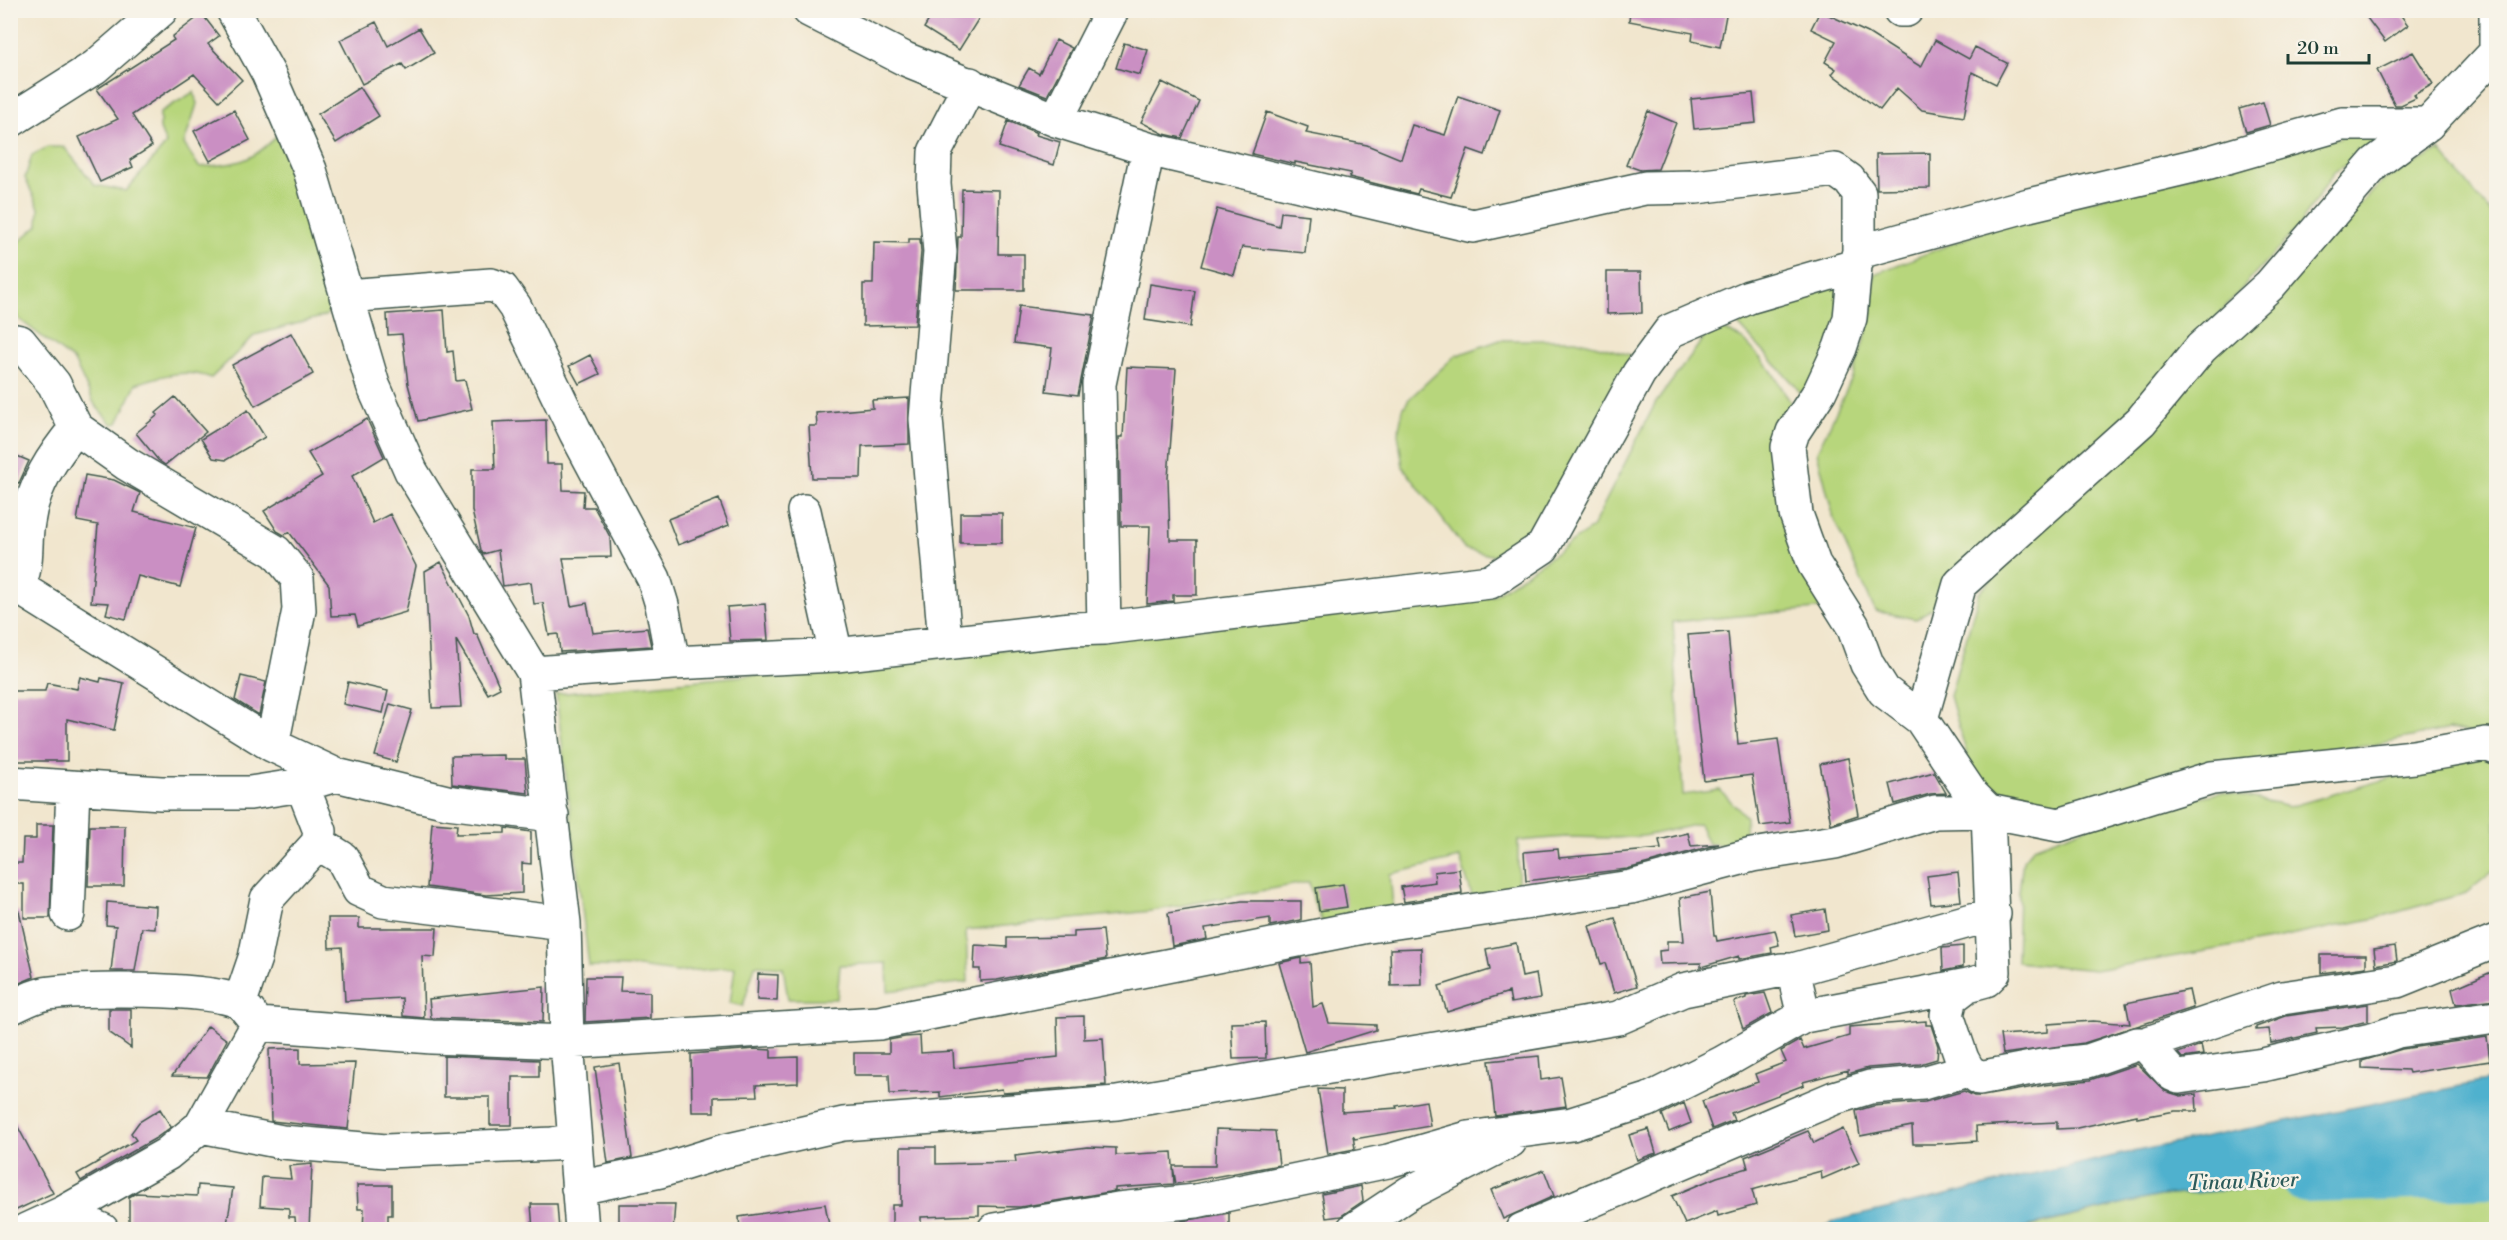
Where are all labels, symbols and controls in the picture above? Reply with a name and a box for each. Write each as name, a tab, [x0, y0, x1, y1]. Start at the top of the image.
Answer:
scale bar	[2288, 27, 2369, 65]
text: 20 m	[2297, 37, 2339, 60]
water label: Tinau River	[2187, 1167, 2300, 1197]

